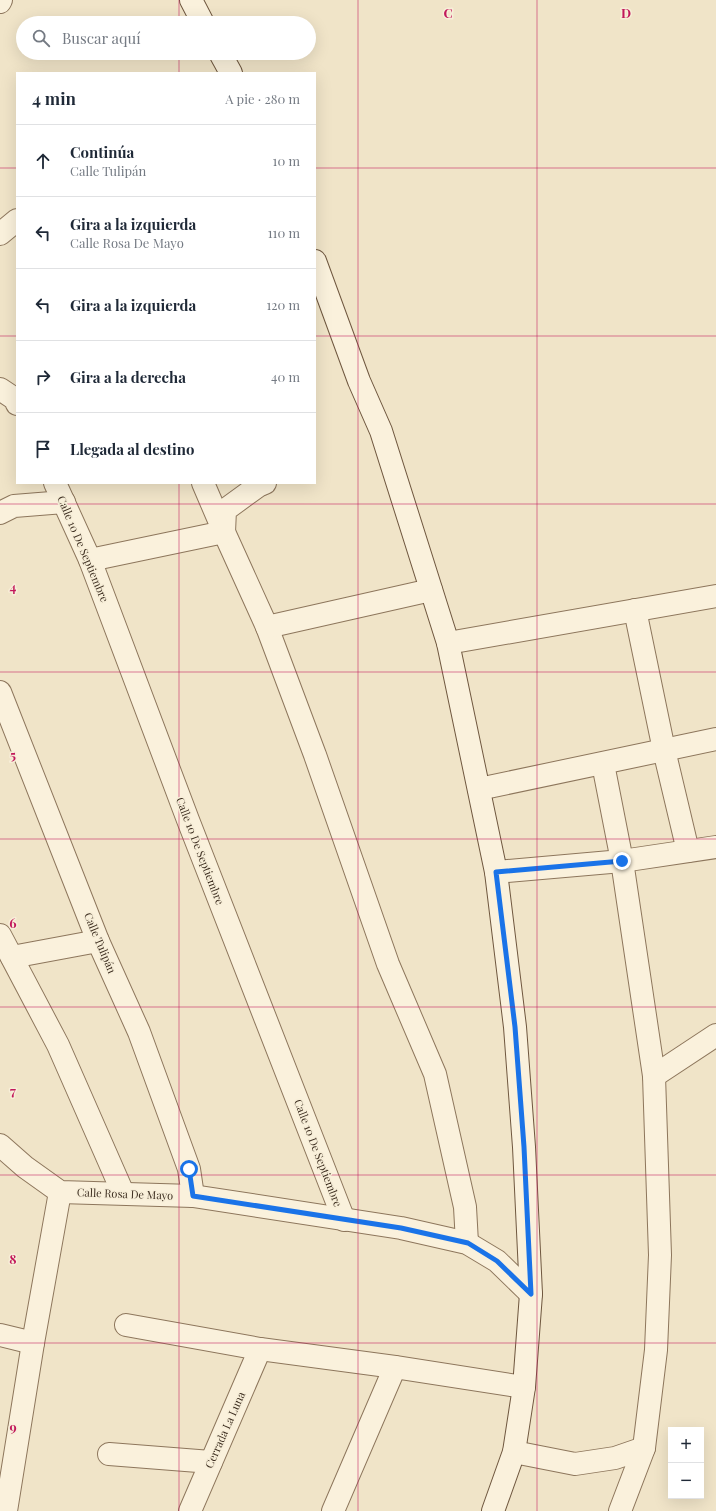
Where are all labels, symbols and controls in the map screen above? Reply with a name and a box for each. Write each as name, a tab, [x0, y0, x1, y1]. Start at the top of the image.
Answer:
text: C	[443, 4, 453, 21]
text: D	[621, 4, 631, 21]
search box	[16, 16, 316, 60]
icon: search	[30, 27, 52, 49]
text: Buscar aquí	[62, 28, 141, 48]
text: 4 min	[32, 87, 76, 109]
text: A pie · 280 m	[225, 90, 300, 107]
text: Continúa	[70, 142, 134, 162]
icon: ahead	[32, 150, 54, 172]
text: 10 m	[273, 152, 300, 169]
text: Calle Tulipán	[70, 162, 146, 179]
text: Gira a la izquierda	[70, 214, 196, 234]
icon: left	[32, 222, 54, 244]
text: 110 m	[268, 224, 300, 241]
text: Calle Rosa De Mayo	[70, 234, 184, 251]
icon: left	[32, 294, 54, 316]
text: Gira a la izquierda	[70, 295, 196, 315]
text: 120 m	[266, 296, 300, 313]
icon: right	[32, 366, 54, 388]
text: Gira a la derecha	[70, 367, 186, 387]
text: 40 m	[271, 368, 300, 385]
icon: arrive	[32, 438, 54, 460]
text: Llegada al destino	[70, 439, 194, 459]
street label: Calle 10 De Septiembre	[54, 493, 113, 605]
text: 4	[10, 578, 17, 595]
text: 5	[10, 746, 16, 763]
street label: Calle 10 De Septiembre	[173, 795, 228, 907]
route end	[613, 852, 631, 870]
street label: Calle Tulipán	[81, 910, 120, 976]
text: 6	[9, 914, 17, 931]
text: 7	[10, 1082, 16, 1099]
street label: Calle 10 De Septiembre	[291, 1097, 346, 1209]
route start	[180, 1160, 198, 1178]
street label: Calle Rosa De Mayo	[77, 1184, 173, 1203]
text: 8	[9, 1250, 17, 1267]
street label: Cerrada La Luna	[201, 1389, 248, 1470]
text: 9	[9, 1418, 17, 1435]
map controls	[668, 1427, 704, 1499]
button: +	[668, 1427, 704, 1463]
button: −	[668, 1463, 704, 1499]

